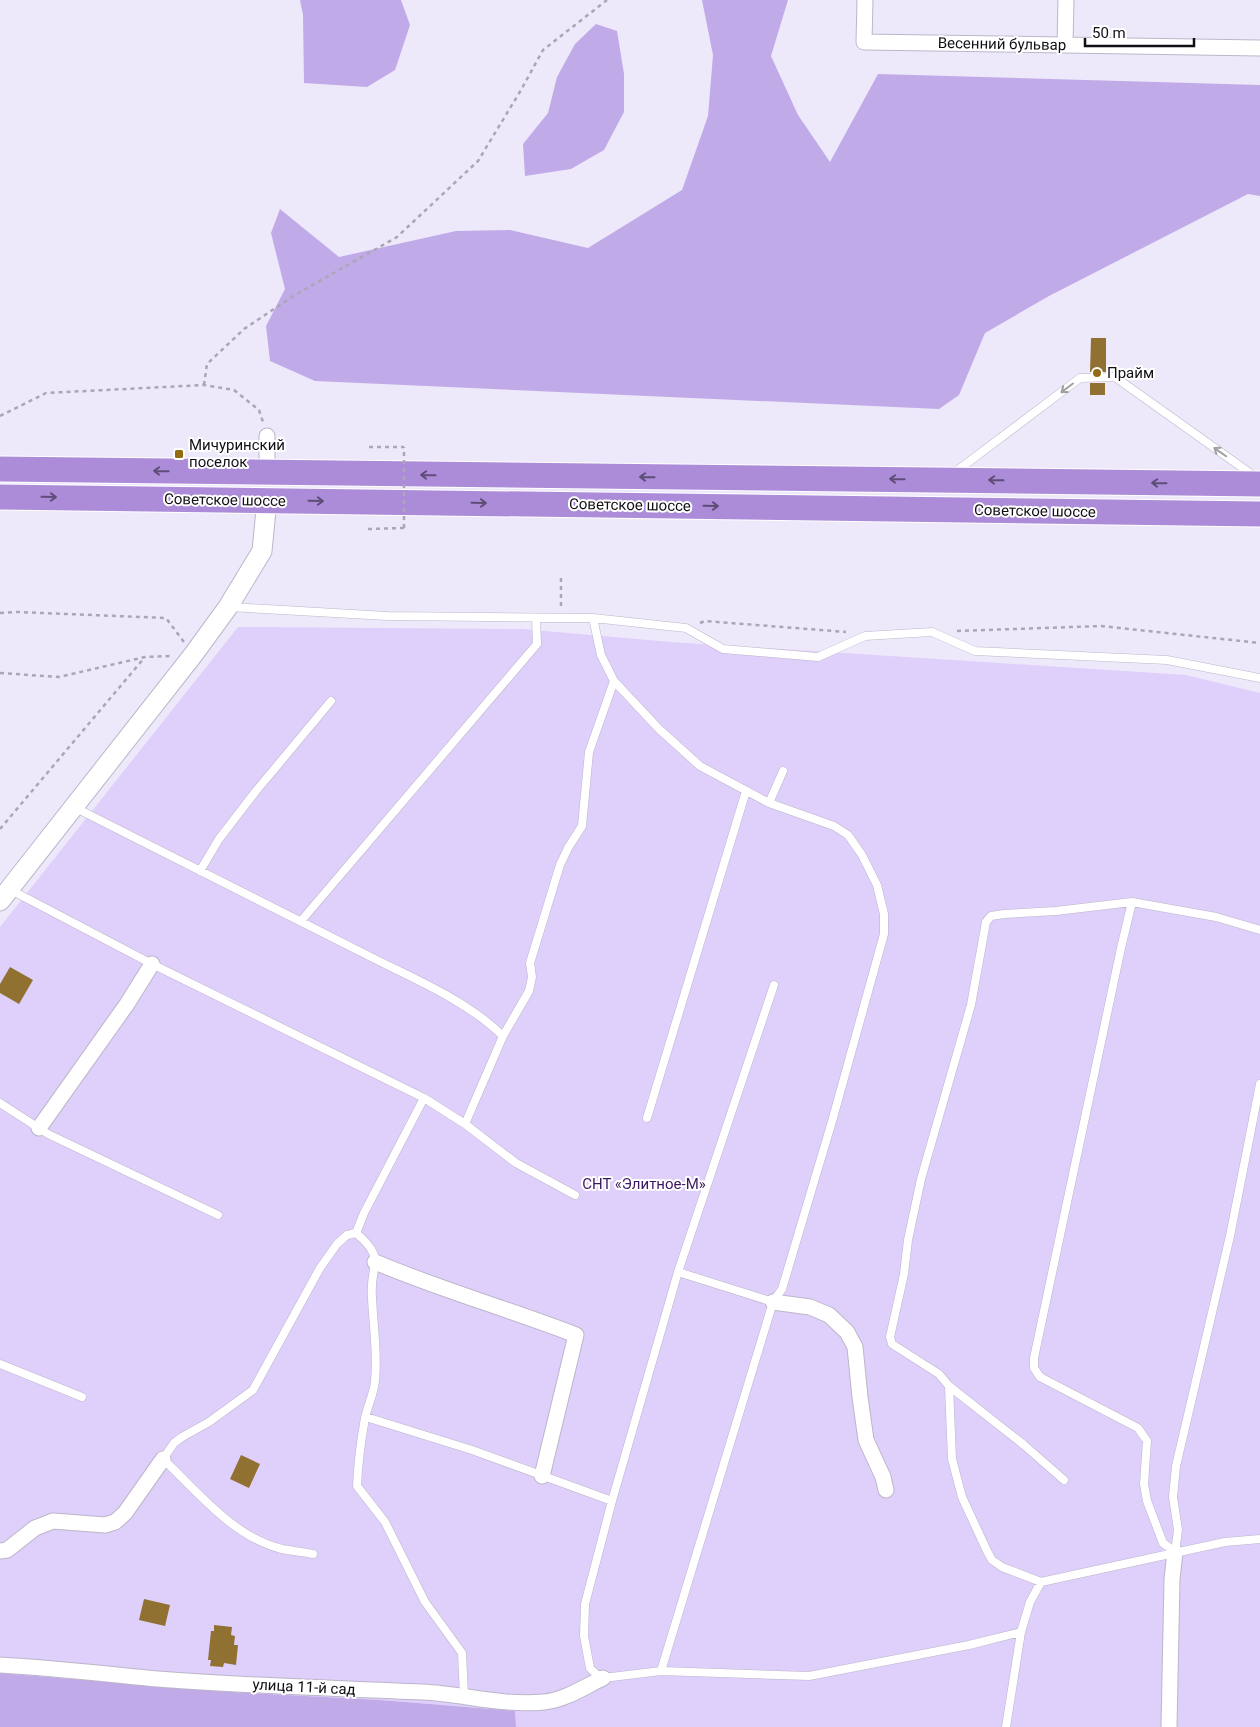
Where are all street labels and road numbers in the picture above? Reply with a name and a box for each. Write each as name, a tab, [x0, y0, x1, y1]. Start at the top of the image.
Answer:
street label: Весенний бульвар	[938, 34, 1066, 54]
street label: Советское шоссе	[164, 490, 286, 510]
street label: Советское шоссе	[569, 495, 691, 515]
street label: Советское шоссе	[974, 501, 1096, 521]
street label: улица 11-й сад	[252, 1675, 356, 1699]

